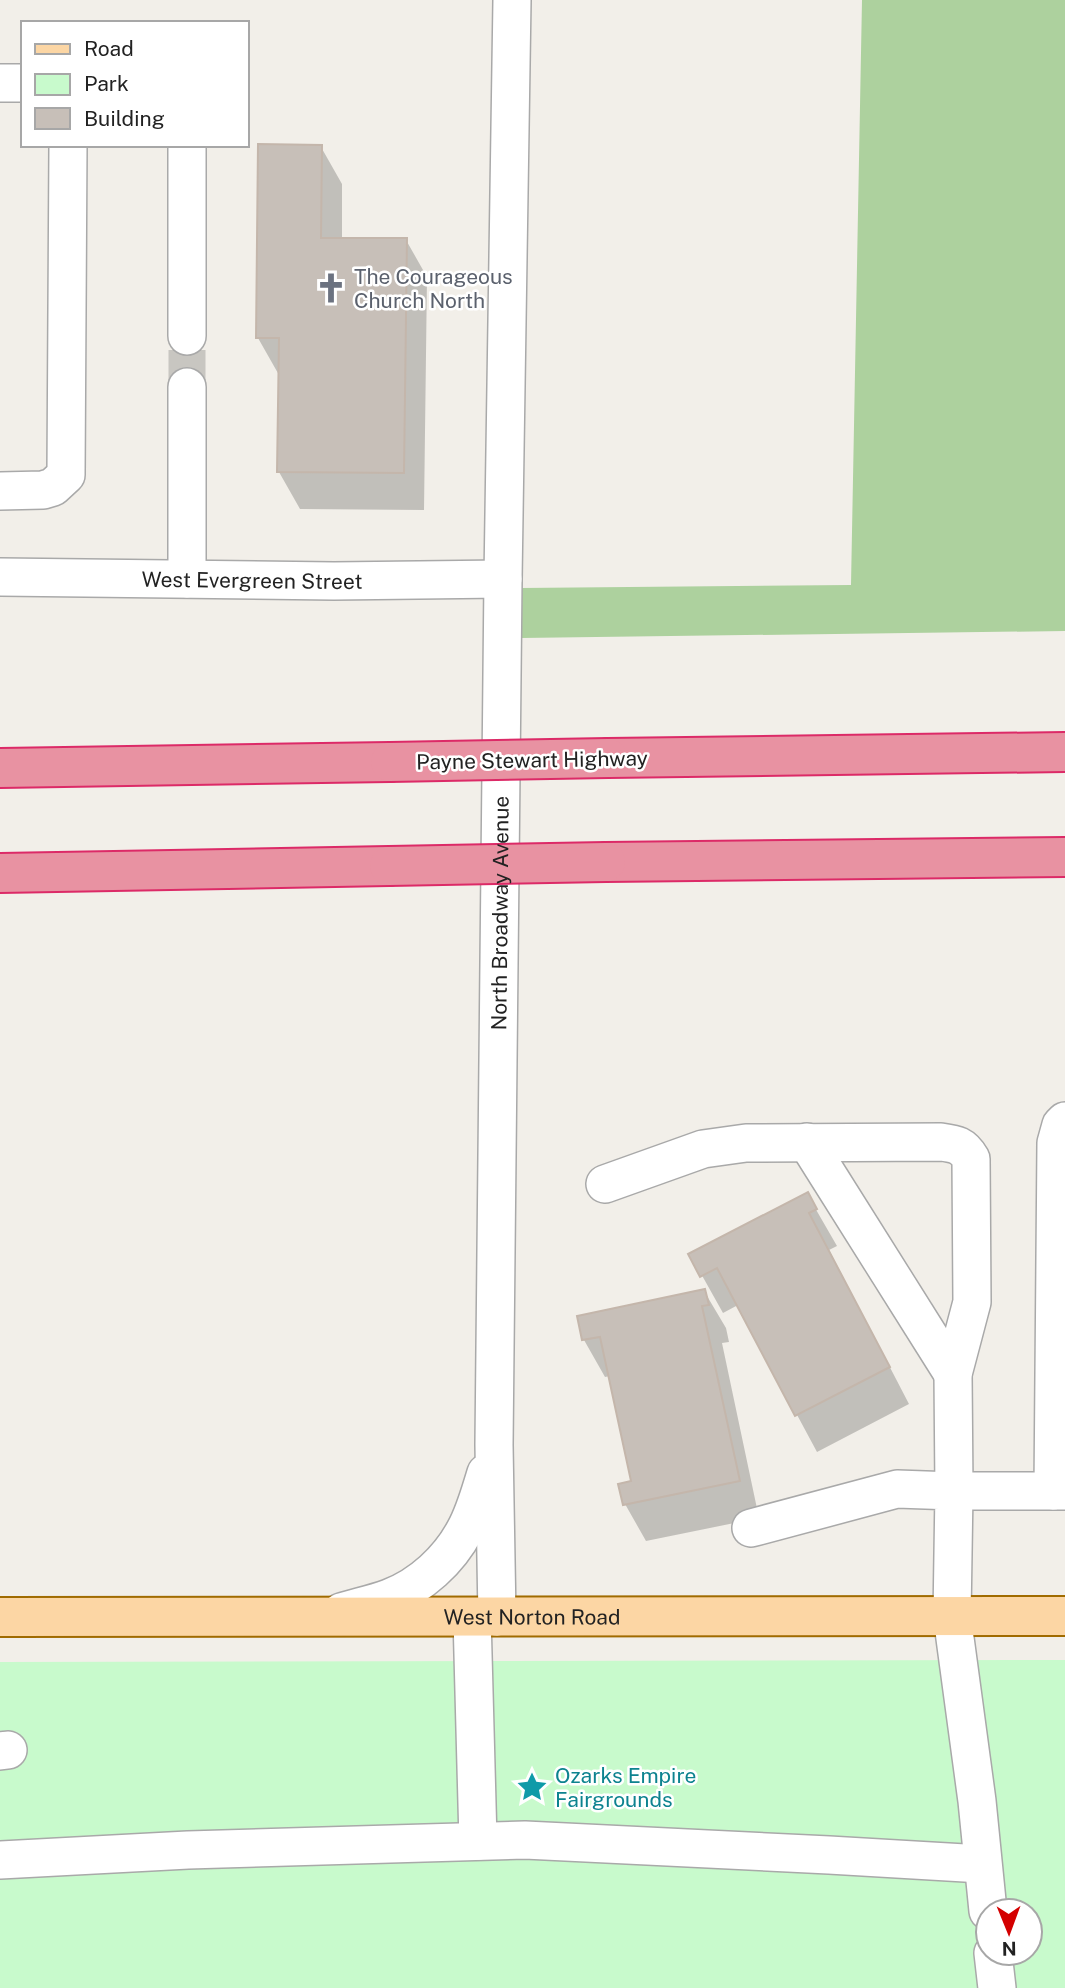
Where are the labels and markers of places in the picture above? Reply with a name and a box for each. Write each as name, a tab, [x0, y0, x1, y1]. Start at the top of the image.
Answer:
place label: The Courageous Church North	[354, 264, 513, 313]
church icon: The Courageous Church North	[314, 271, 348, 305]
place label: Ozarks Empire Fairgrounds	[555, 1763, 696, 1812]
place icon: Ozarks Empire Fairgrounds	[515, 1770, 549, 1804]

